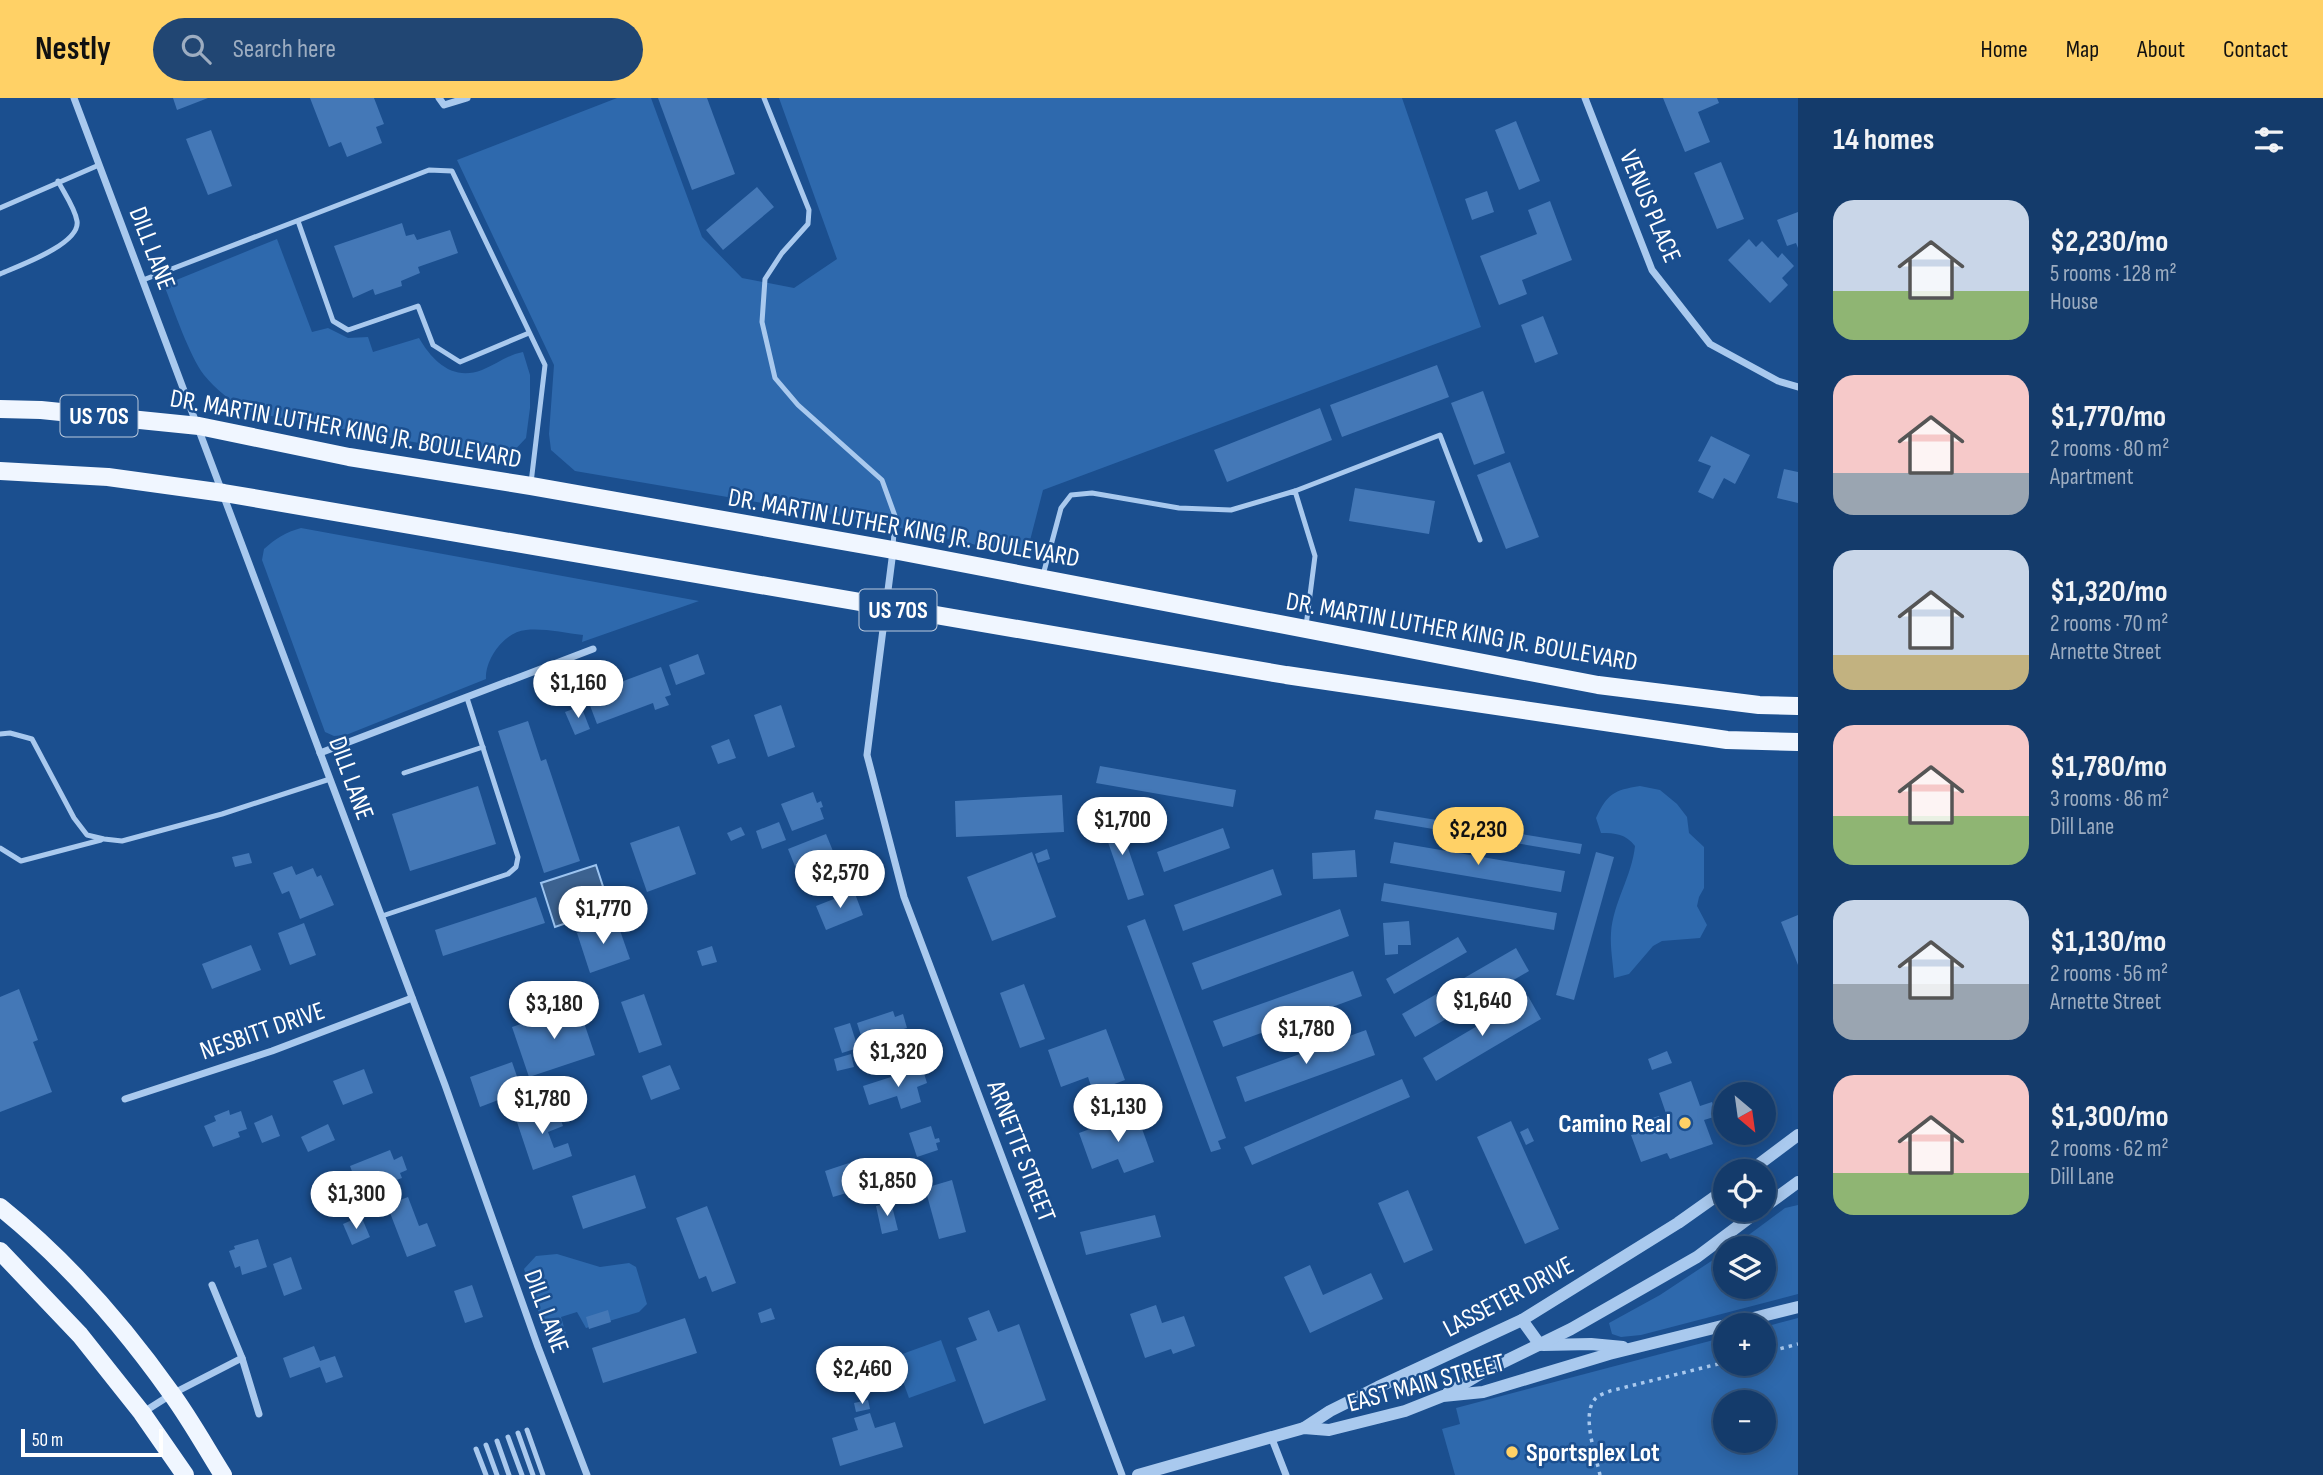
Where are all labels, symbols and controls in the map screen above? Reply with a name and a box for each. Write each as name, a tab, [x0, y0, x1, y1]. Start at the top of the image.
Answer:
search box	[153, 18, 643, 81]
text: Nestly	[35, 29, 111, 69]
icon: search	[177, 30, 215, 68]
text: Search here	[233, 34, 336, 65]
text: Home	[1980, 35, 2028, 64]
text: Map	[2066, 35, 2099, 64]
text: About	[2137, 35, 2185, 64]
text: Contact	[2223, 35, 2288, 64]
icon: filters	[2250, 121, 2288, 159]
text: 14 homes	[1833, 122, 1934, 158]
street label: VENUS PLACE	[1612, 146, 1687, 267]
street label: DILL LANE	[122, 203, 182, 294]
text: $2,230/mo	[2050, 224, 2168, 260]
icon: home	[1889, 228, 1973, 312]
text: 5 rooms · 128 m²	[2050, 260, 2177, 288]
text: House	[2050, 288, 2098, 316]
street label: DR. MARTIN LUTHER KING JR. BOULEVARD	[168, 383, 524, 476]
road number: US 70S	[60, 396, 138, 436]
text: $1,770/mo	[2050, 399, 2166, 435]
icon: home	[1889, 403, 1973, 487]
text: 2 rooms · 80 m²	[2050, 435, 2169, 463]
text: Apartment	[2050, 463, 2134, 491]
street label: DR. MARTIN LUTHER KING JR. BOULEVARD	[726, 482, 1082, 575]
text: $1,320/mo	[2050, 574, 2167, 610]
icon: home	[1889, 578, 1973, 662]
street label: DR. MARTIN LUTHER KING JR. BOULEVARD	[1284, 586, 1640, 679]
road number: US 70S	[860, 589, 936, 630]
text: 2 rooms · 70 m²	[2050, 610, 2168, 638]
text: Arnette Street	[2050, 638, 2161, 666]
pin: $1,160	[521, 660, 635, 720]
text: $1,160	[549, 669, 607, 697]
street label: DILL LANE	[321, 733, 380, 824]
text: $1,780/mo	[2050, 749, 2167, 785]
icon: home	[1889, 753, 1973, 837]
text: 3 rooms · 86 m²	[2050, 785, 2169, 813]
pin: $1,700	[1065, 798, 1179, 857]
text: $1,700	[1093, 806, 1151, 834]
pin: $2,230	[1421, 808, 1535, 867]
text: Dill Lane	[2050, 813, 2114, 841]
text: $2,230	[1449, 816, 1507, 844]
pin: $2,570	[783, 850, 897, 910]
text: $2,570	[811, 859, 869, 887]
pin: $1,770	[546, 886, 660, 946]
text: $1,770	[575, 895, 631, 923]
text: $1,130/mo	[2050, 924, 2166, 960]
icon: home	[1889, 928, 1973, 1012]
text: 2 rooms · 56 m²	[2050, 960, 2168, 988]
pin: $1,640	[1425, 978, 1539, 1038]
pin: $3,180	[497, 982, 611, 1041]
text: $1,640	[1452, 987, 1512, 1015]
text: Arnette Street	[2050, 988, 2161, 1016]
text: $3,180	[525, 990, 583, 1018]
street label: NESBITT DRIVE	[196, 996, 329, 1067]
pin: $1,780	[1249, 1006, 1363, 1066]
text: $1,780	[1277, 1015, 1335, 1043]
pin: $1,320	[841, 1030, 955, 1089]
text: $1,320	[869, 1038, 927, 1066]
pin: $1,780	[485, 1076, 599, 1136]
street label: ARNETTE STREET	[979, 1076, 1062, 1226]
north arrow	[1713, 1082, 1776, 1144]
map controls	[1713, 1082, 1776, 1453]
pin: $1,130	[1061, 1084, 1175, 1144]
text: $1,780	[513, 1085, 571, 1113]
text: $1,130	[1090, 1093, 1147, 1121]
text: $1,300/mo	[2050, 1099, 2169, 1135]
icon: home	[1889, 1103, 1973, 1187]
place label: Camino Real	[1558, 1109, 1671, 1140]
marker: Camino Real	[1677, 1115, 1693, 1131]
text: 2 rooms · 62 m²	[2050, 1135, 2169, 1163]
pin: $1,850	[830, 1158, 944, 1218]
button: locate	[1713, 1159, 1776, 1222]
text: Dill Lane	[2050, 1163, 2114, 1191]
text: $1,850	[858, 1167, 916, 1195]
pin: $1,300	[299, 1172, 413, 1231]
text: $1,300	[327, 1180, 385, 1208]
button: layers	[1713, 1236, 1776, 1299]
street label: LASSETER DRIVE	[1438, 1250, 1579, 1345]
street label: DILL LANE	[516, 1266, 575, 1357]
button: +	[1713, 1313, 1776, 1376]
pin: $2,460	[805, 1346, 919, 1406]
street label: EAST MAIN STREET	[1344, 1348, 1509, 1419]
text: $2,460	[832, 1355, 892, 1383]
button: −	[1713, 1390, 1776, 1453]
scale bar	[21, 1426, 163, 1458]
text: 50 m	[32, 1429, 63, 1452]
place label: Sportsplex Lot	[1526, 1438, 1660, 1469]
marker: Sportsplex Lot	[1504, 1444, 1520, 1460]

